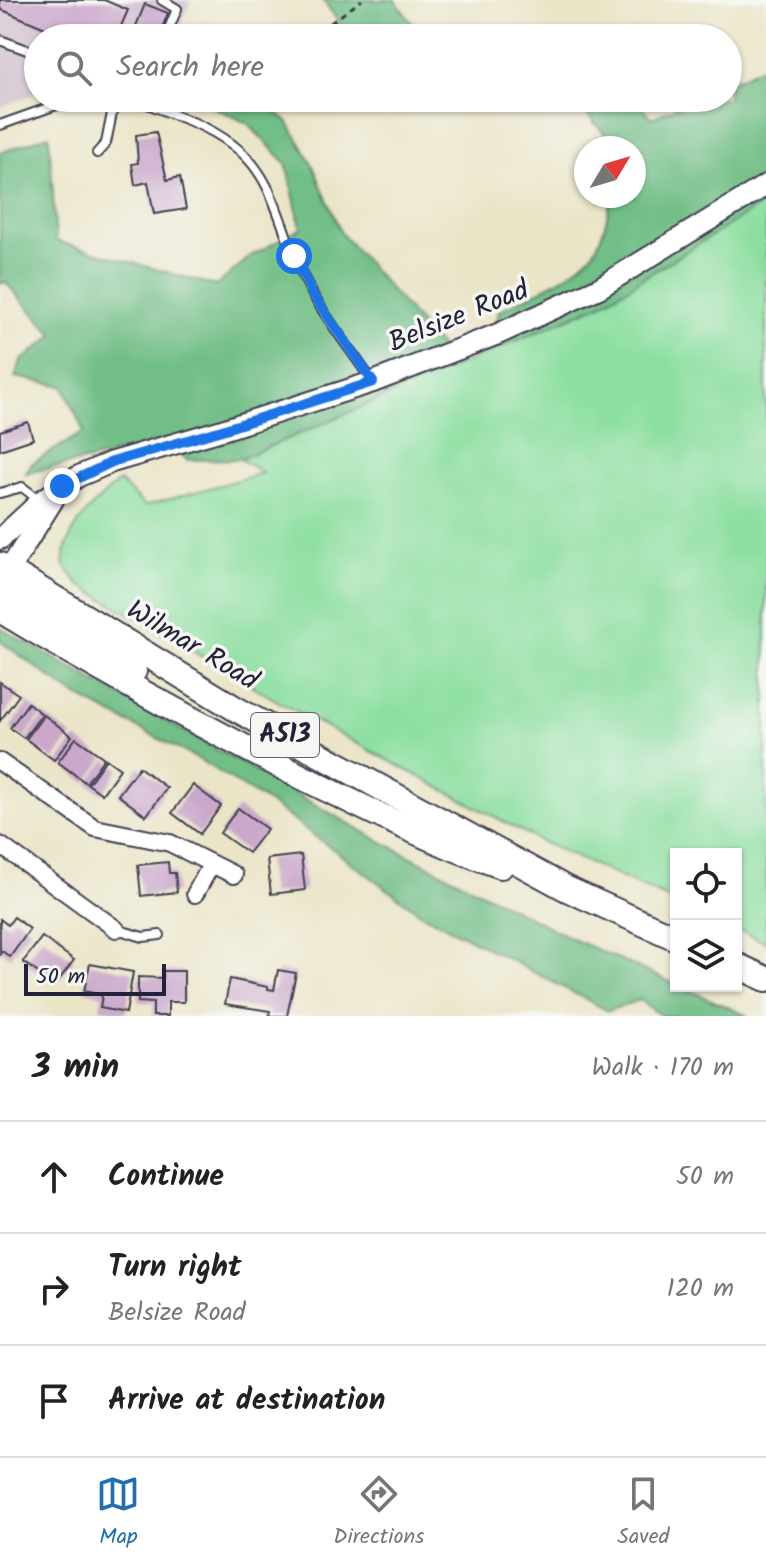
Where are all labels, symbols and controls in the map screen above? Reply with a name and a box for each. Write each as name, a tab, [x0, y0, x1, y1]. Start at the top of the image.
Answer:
search box	[24, 24, 742, 112]
text: Search here	[116, 44, 264, 92]
icon: search	[52, 46, 96, 90]
north arrow	[574, 136, 646, 208]
route start	[276, 238, 312, 274]
street label: Belsize Road	[382, 268, 537, 366]
route end	[44, 468, 80, 504]
street label: Wilmar Road	[117, 589, 268, 704]
road number: A513	[251, 713, 319, 757]
map controls	[670, 848, 742, 992]
button: locate	[670, 848, 742, 920]
button: layers	[670, 920, 742, 992]
scale bar	[24, 960, 166, 996]
text: 50 m	[36, 960, 85, 995]
text: 3 min	[32, 1041, 119, 1095]
text: Walk · 170 m	[592, 1047, 734, 1089]
text: Continue	[108, 1153, 224, 1201]
icon: ahead	[32, 1155, 76, 1199]
text: 50 m	[676, 1156, 734, 1198]
text: Turn right	[108, 1244, 241, 1292]
icon: right	[32, 1267, 76, 1311]
text: 120 m	[667, 1268, 734, 1310]
text: Belsize Road	[108, 1292, 246, 1334]
text: Arrive at destination	[108, 1377, 385, 1425]
icon: arrive	[32, 1379, 76, 1423]
tab: Map	[96, 1472, 140, 1555]
tab: Directions	[333, 1472, 425, 1555]
tab: Saved	[617, 1472, 670, 1555]

